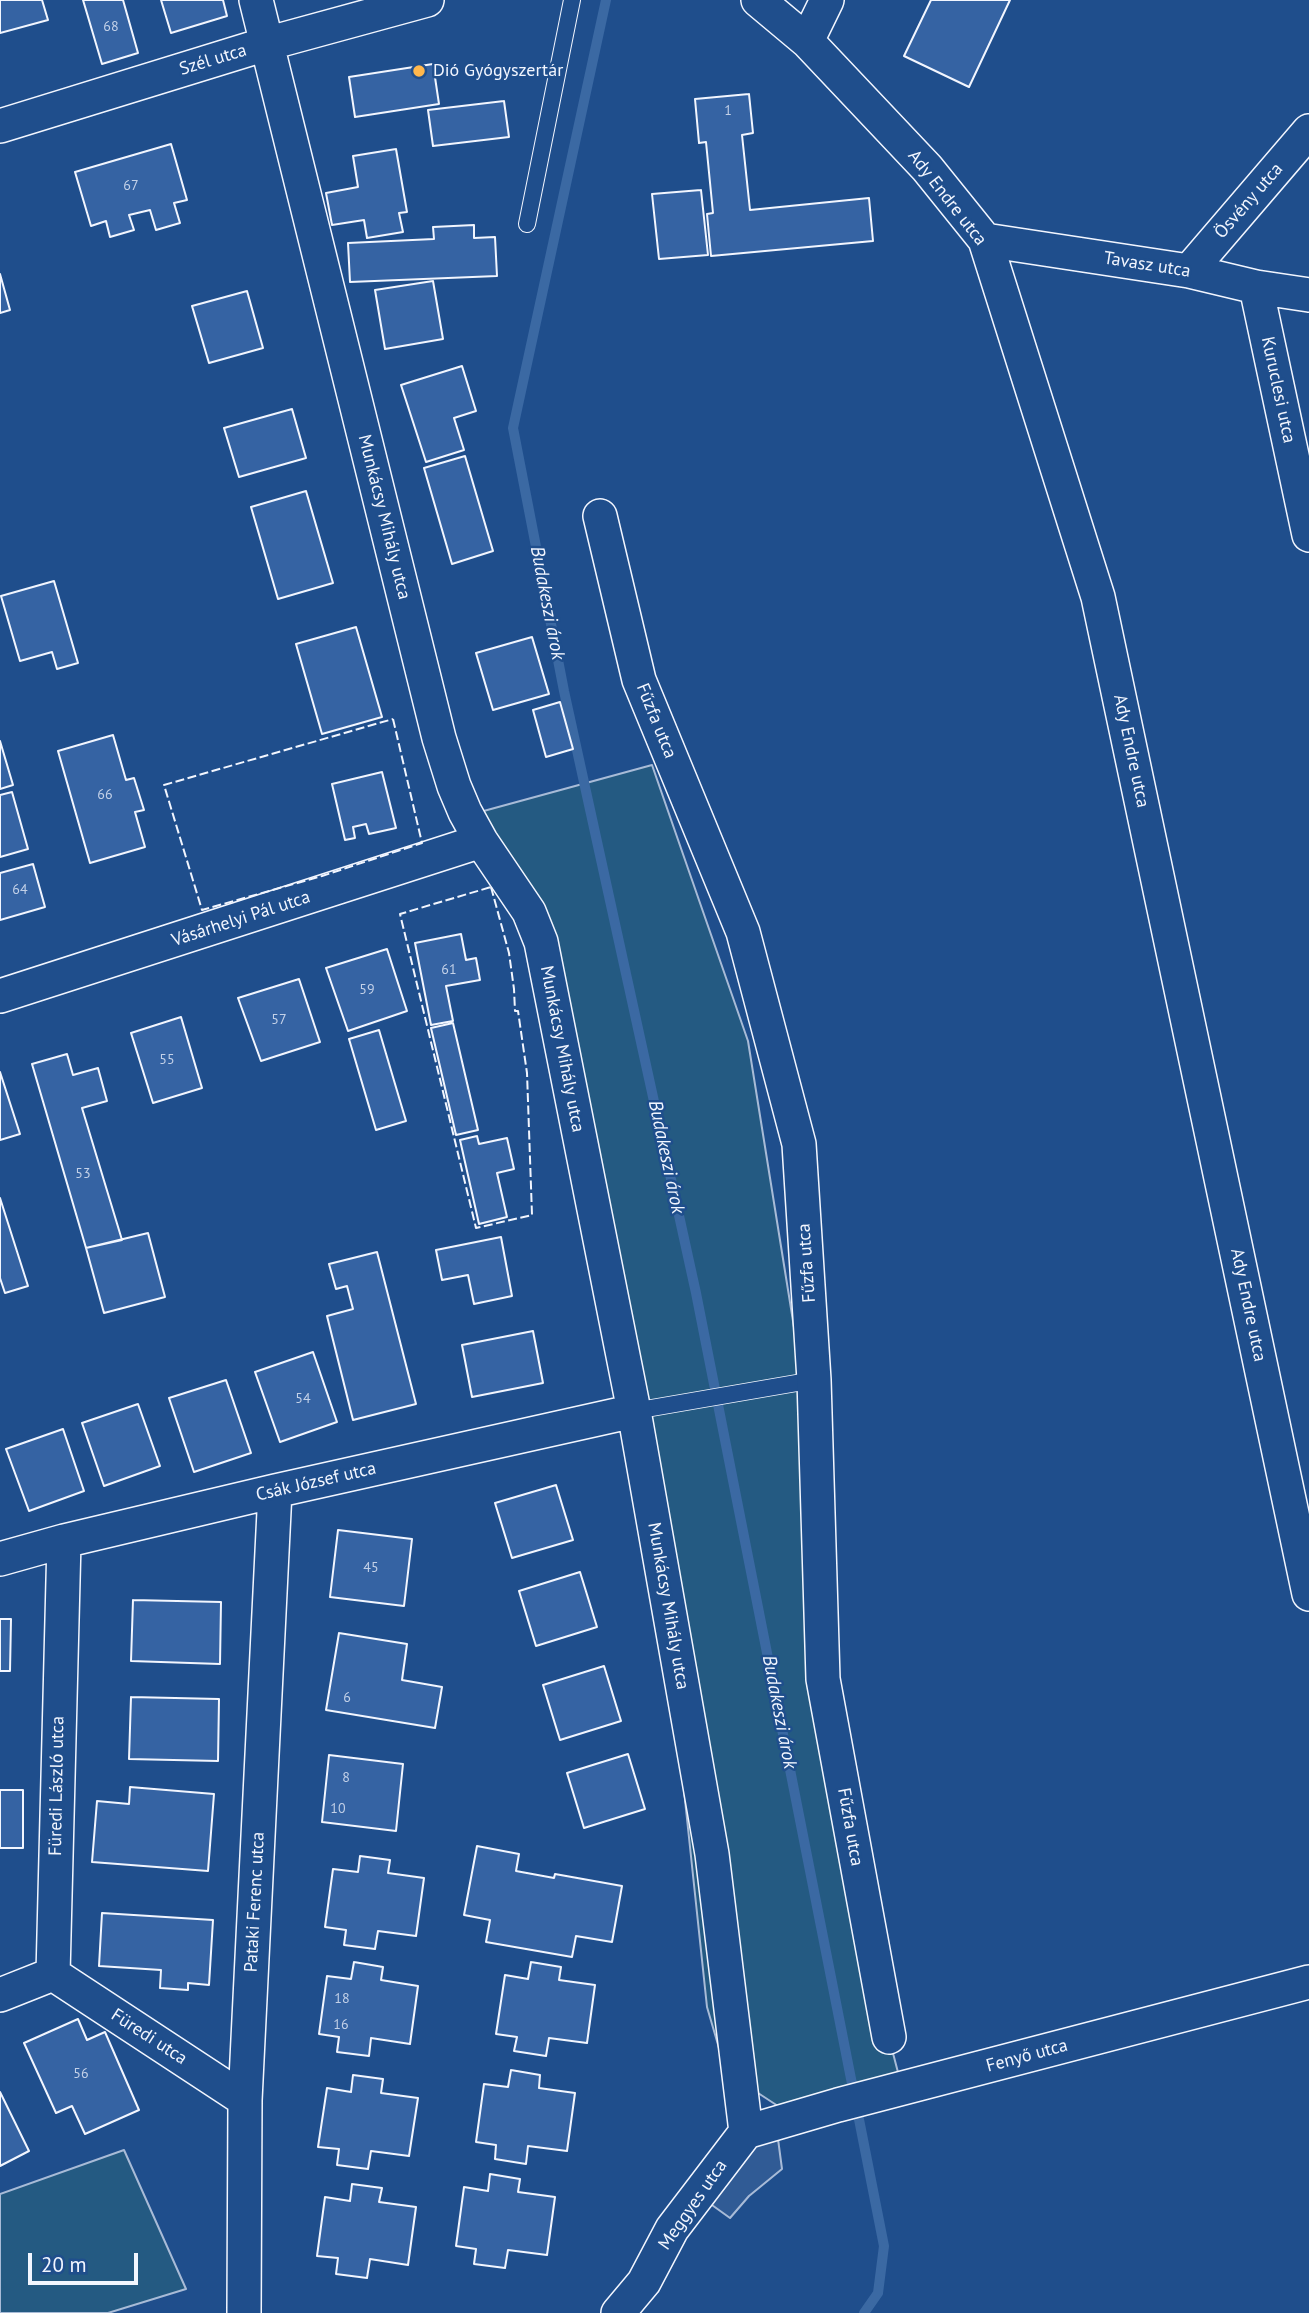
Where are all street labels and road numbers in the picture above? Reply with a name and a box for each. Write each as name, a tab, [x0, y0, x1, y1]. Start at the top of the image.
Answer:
street label: Szél utca	[177, 40, 249, 80]
street label: Ady Endre utca	[903, 146, 991, 250]
street label: Ösvény utca	[1210, 159, 1288, 243]
street label: Tavasz utca	[1102, 247, 1192, 283]
street label: Kuruclesi utca	[1256, 335, 1300, 445]
street label: Munkácsy Mihály utca	[353, 432, 415, 602]
street label: Fűzfa utca	[631, 680, 681, 762]
street label: Ady Endre utca	[1108, 692, 1154, 810]
street label: Vásárhelyi Pál utca	[169, 886, 313, 952]
street label: Munkácsy Mihály utca	[535, 964, 589, 1134]
street label: Fűzfa utca	[793, 1223, 821, 1303]
street label: Ady Endre utca	[1225, 1246, 1271, 1364]
street label: Csák József utca	[254, 1458, 378, 1506]
street label: Munkácsy Mihály utca	[643, 1521, 693, 1691]
street label: Füredi László utca	[45, 1716, 69, 1856]
street label: Fűzfa utca	[832, 1786, 868, 1868]
street label: Pataki Ferenc utca	[241, 1831, 269, 1973]
street label: Füredi utca	[107, 2004, 191, 2070]
street label: Fenyő utca	[984, 2035, 1070, 2077]
street label: Meggyes utca	[654, 2156, 732, 2254]

